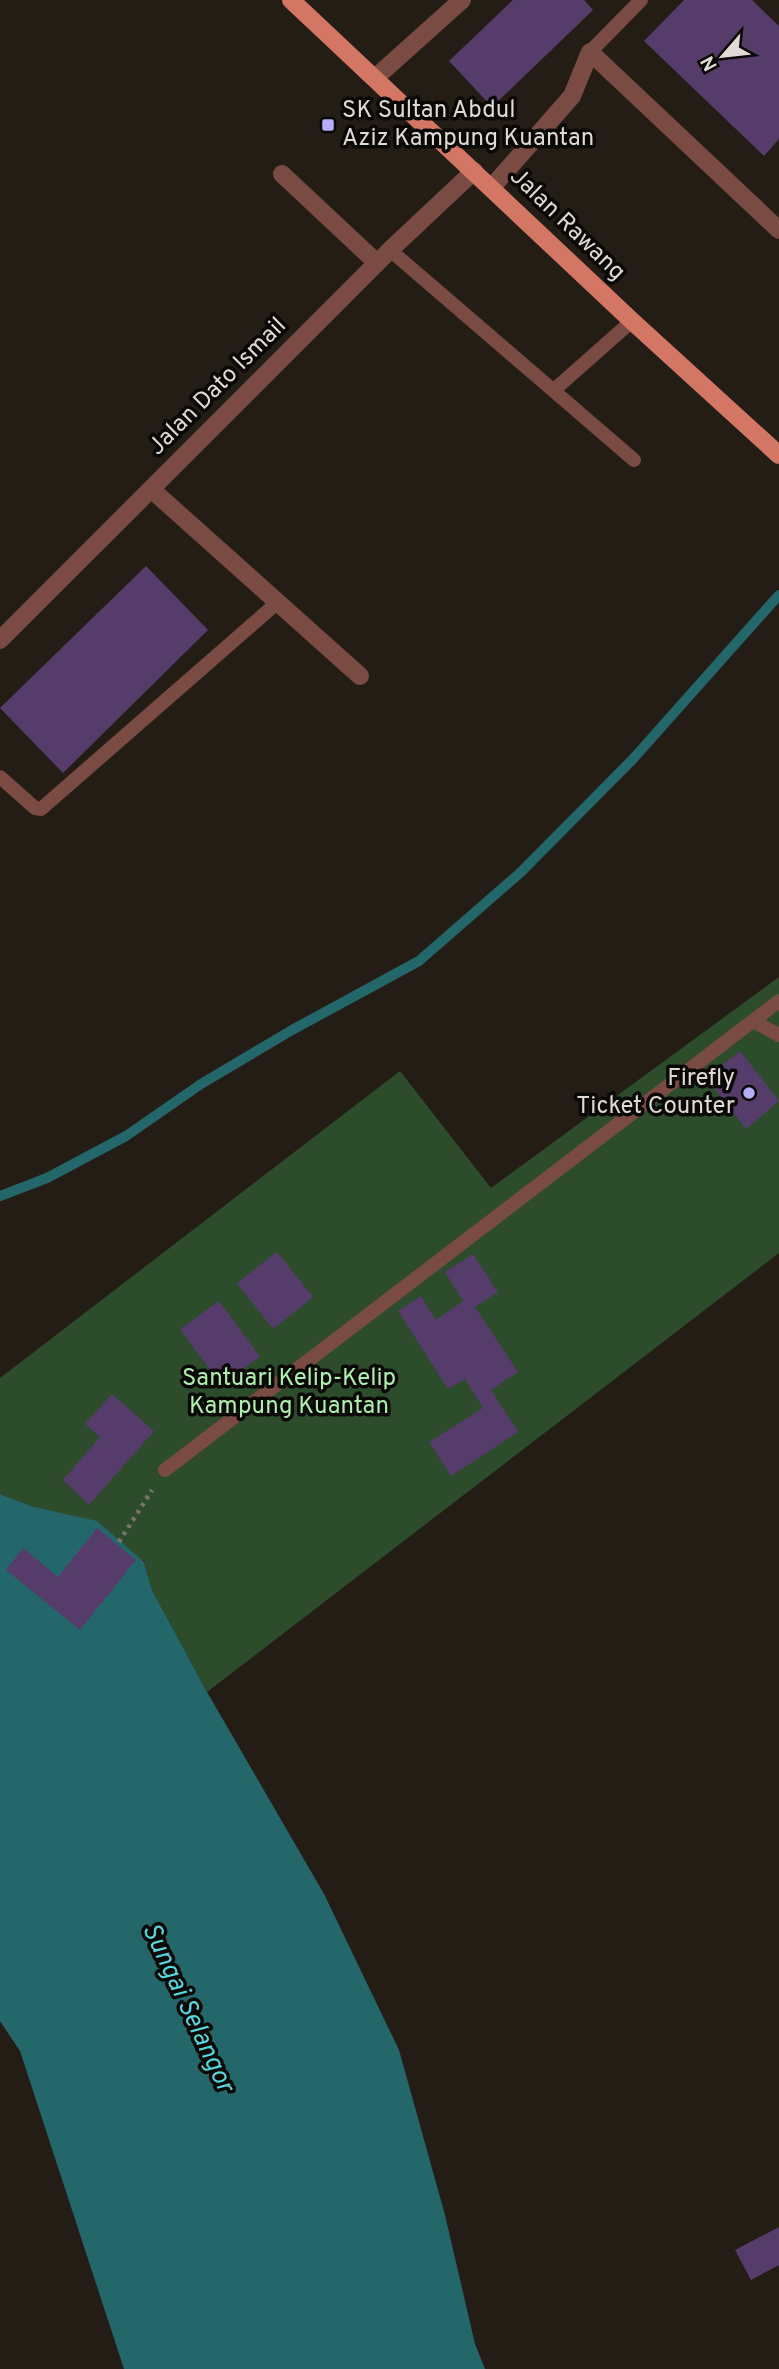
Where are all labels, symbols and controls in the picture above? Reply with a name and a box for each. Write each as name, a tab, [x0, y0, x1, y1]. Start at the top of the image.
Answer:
north arrow	[688, 21, 758, 91]
text: N	[696, 51, 724, 75]
place label: SK Sultan Abdul Aziz Kampung Kuantan	[342, 96, 594, 154]
marker: SK Sultan Abdul Aziz Kampung Kuantan	[320, 117, 336, 133]
street label: Jalan Rawang	[503, 162, 631, 288]
street label: Jalan Dato Ismail	[143, 312, 293, 462]
place label: Firefly Ticket Counter	[576, 1064, 735, 1122]
marker: Firefly Ticket Counter	[741, 1085, 757, 1101]
park label: Santuari Kelip-Kelip Kampung Kuantan	[182, 1364, 396, 1422]
water label: Sungai Selangor	[133, 1918, 242, 2100]

